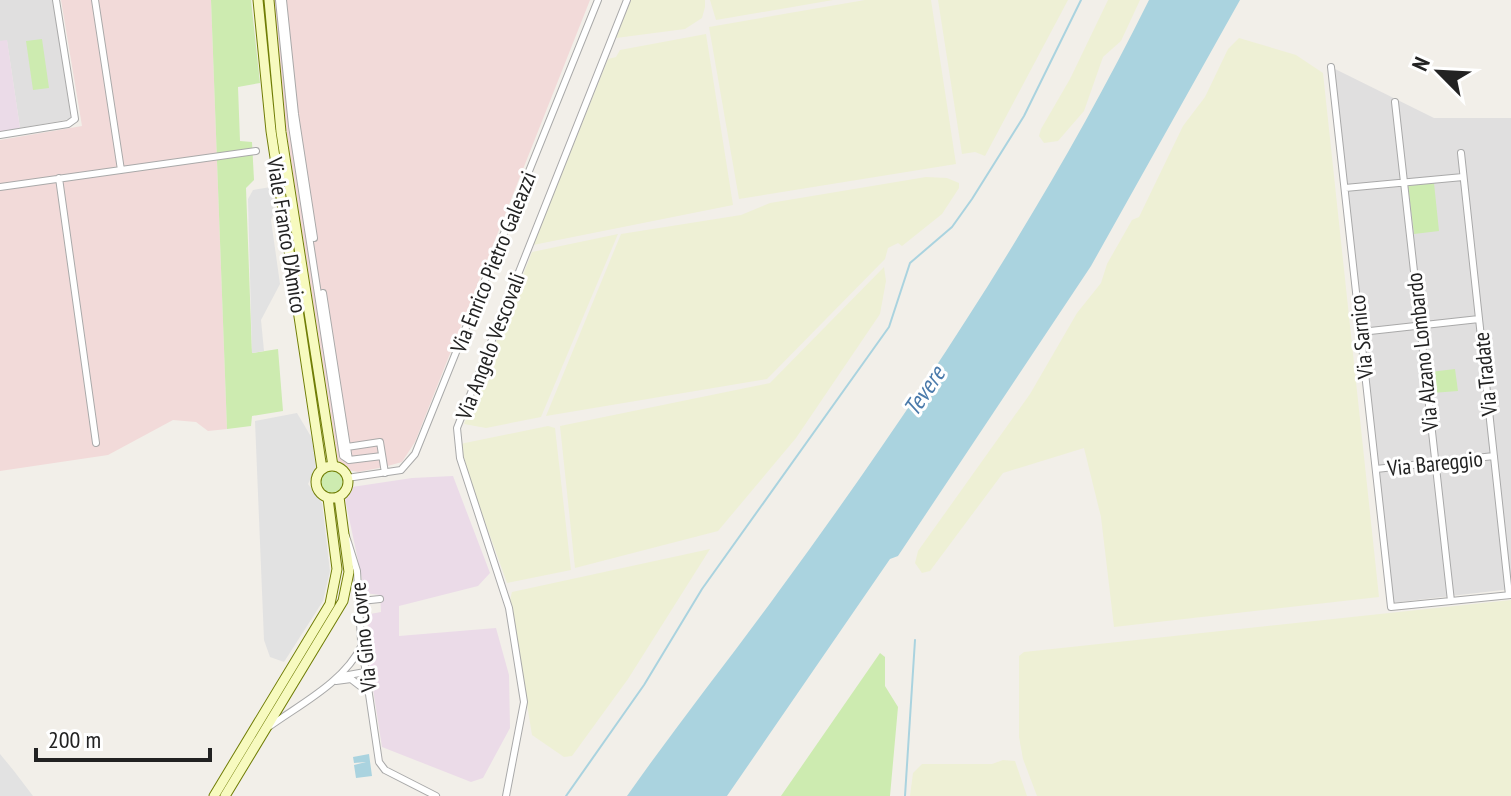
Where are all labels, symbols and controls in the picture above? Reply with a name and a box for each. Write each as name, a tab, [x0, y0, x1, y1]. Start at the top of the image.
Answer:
north arrow	[1399, 32, 1479, 112]
text: N	[1406, 53, 1436, 75]
street label: Viale Franco D'Amico	[261, 154, 313, 315]
street label: Via Enrico Pietro Galeazzi	[443, 167, 542, 358]
street label: Via Angelo Vescovali	[449, 269, 531, 424]
street label: Via Alzano Lombardo	[1400, 271, 1444, 434]
street label: Via Sarnico	[1343, 294, 1379, 381]
street label: Via Tradate	[1467, 331, 1503, 418]
water label: Tevere	[896, 358, 953, 422]
street label: Via Bareggio	[1385, 444, 1484, 482]
street label: Via Gino Covre	[343, 581, 383, 694]
scale bar	[36, 712, 210, 762]
text: 200 m	[48, 724, 101, 755]

